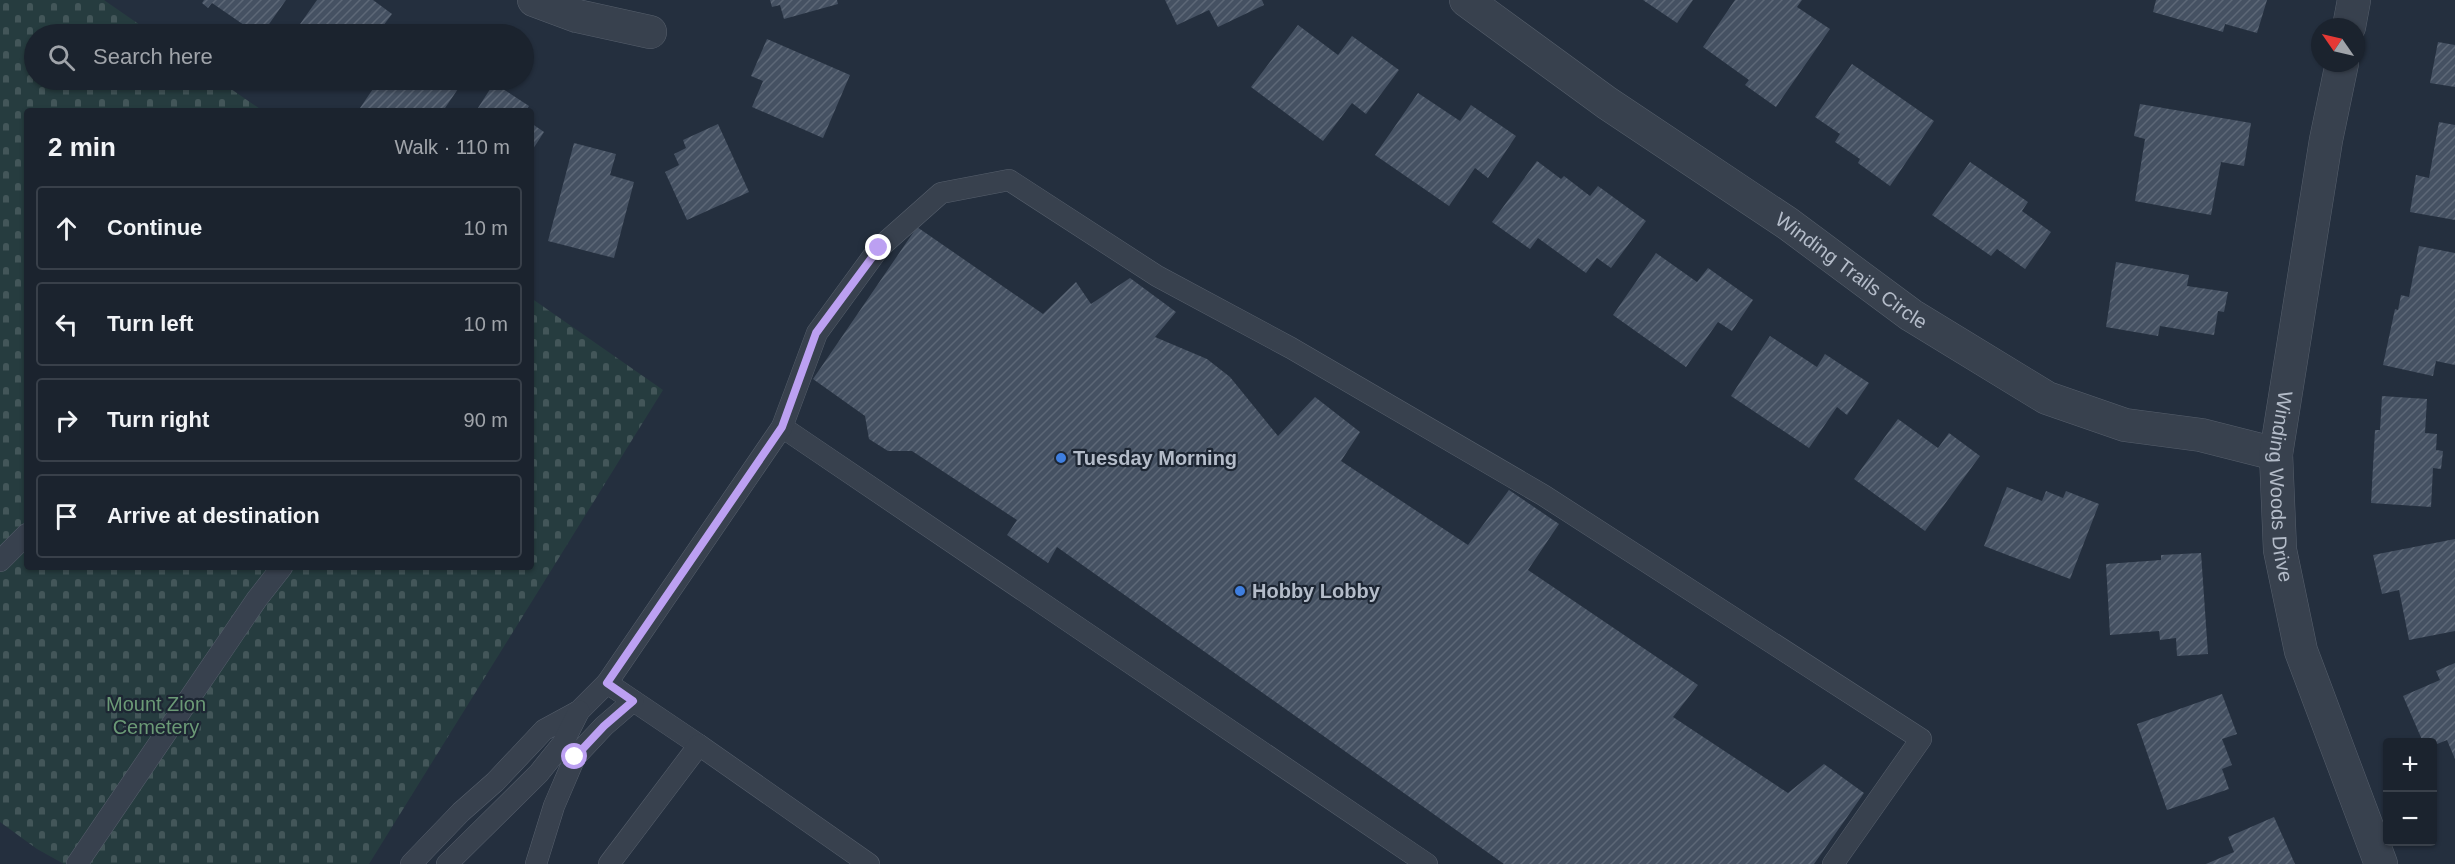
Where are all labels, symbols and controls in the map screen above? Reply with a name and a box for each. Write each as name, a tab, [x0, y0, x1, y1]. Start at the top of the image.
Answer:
north arrow	[2311, 18, 2365, 72]
search box	[24, 24, 534, 90]
icon: search	[45, 41, 78, 74]
text: Search here	[93, 44, 213, 69]
text: 2 min	[48, 132, 116, 162]
text: Walk · 110 m	[394, 136, 510, 158]
street label: Winding Trails Circle	[1772, 208, 1931, 333]
icon: ahead	[50, 212, 83, 245]
text: Continue	[107, 215, 202, 240]
text: 10 m	[464, 217, 508, 239]
route end	[865, 234, 891, 260]
icon: left	[50, 308, 83, 341]
text: Turn left	[107, 311, 193, 336]
text: 10 m	[464, 313, 508, 335]
street label: Winding Woods Drive	[2265, 389, 2297, 584]
icon: right	[50, 404, 83, 437]
text: Turn right	[107, 407, 209, 432]
text: 90 m	[464, 409, 508, 431]
place label: Tuesday Morning	[1073, 447, 1237, 469]
marker: Tuesday Morning	[1054, 451, 1068, 465]
icon: arrive	[50, 500, 83, 533]
text: Arrive at destination	[107, 503, 320, 528]
place label: Hobby Lobby	[1252, 580, 1381, 602]
marker: Hobby Lobby	[1233, 584, 1247, 598]
park label: Mount Zion Cemetery	[106, 693, 206, 738]
map controls	[2383, 738, 2437, 846]
button: +	[2383, 738, 2437, 792]
route start	[561, 743, 587, 769]
button: −	[2383, 792, 2437, 846]

